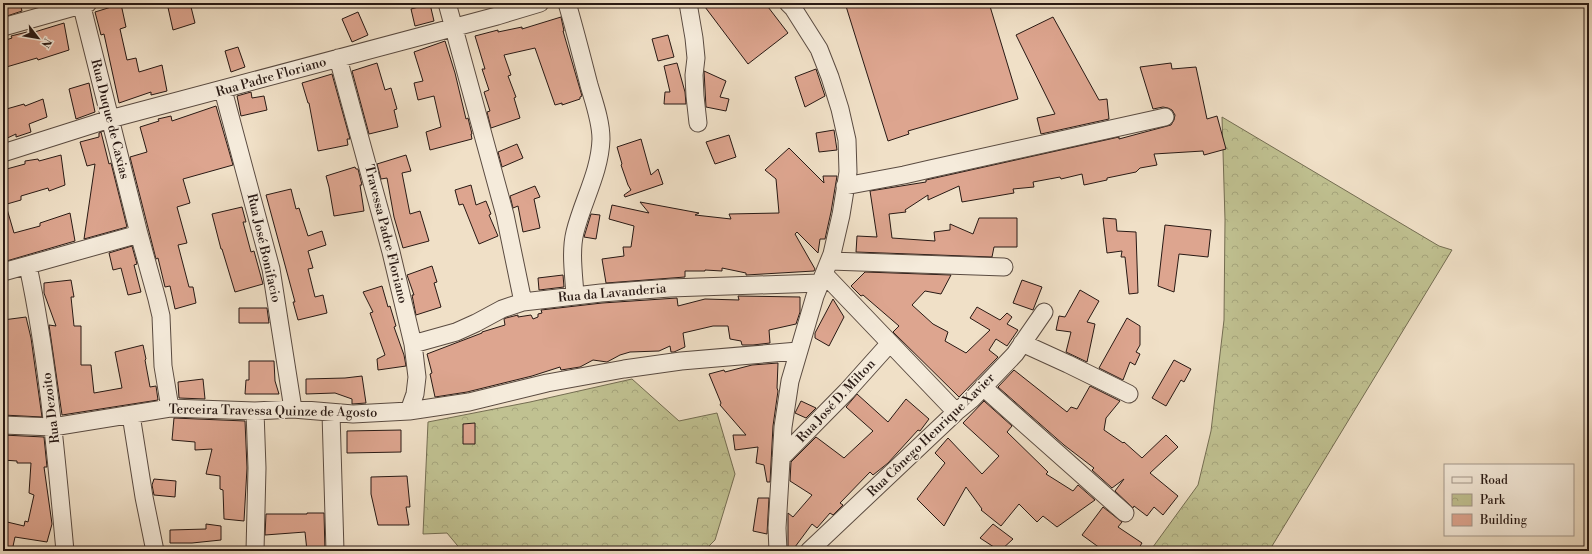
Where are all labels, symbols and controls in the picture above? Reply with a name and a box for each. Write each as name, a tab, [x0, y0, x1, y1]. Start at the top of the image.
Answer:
north arrow	[18, 18, 58, 58]
text: N	[37, 35, 54, 50]
street label: Rua Padre Floriano	[214, 54, 328, 100]
street label: Rua Duque de Caxias	[87, 57, 133, 181]
street label: Travessa Padre Floriano	[361, 163, 411, 305]
street label: Rua José Bonifacio	[244, 192, 284, 304]
street label: Rua da Lavanderia	[557, 280, 667, 306]
street label: Rua José D. Milton	[793, 356, 879, 446]
street label: Rua Cônego Henrique Xavier	[864, 370, 998, 500]
street label: Rua Dezoito	[39, 371, 63, 445]
street label: Terceira Travessa Quinze de Agosto	[168, 401, 378, 421]
legend	[1444, 464, 1574, 536]
text: Road	[1480, 473, 1508, 488]
text: Park	[1480, 493, 1506, 508]
text: Building	[1479, 513, 1528, 528]

